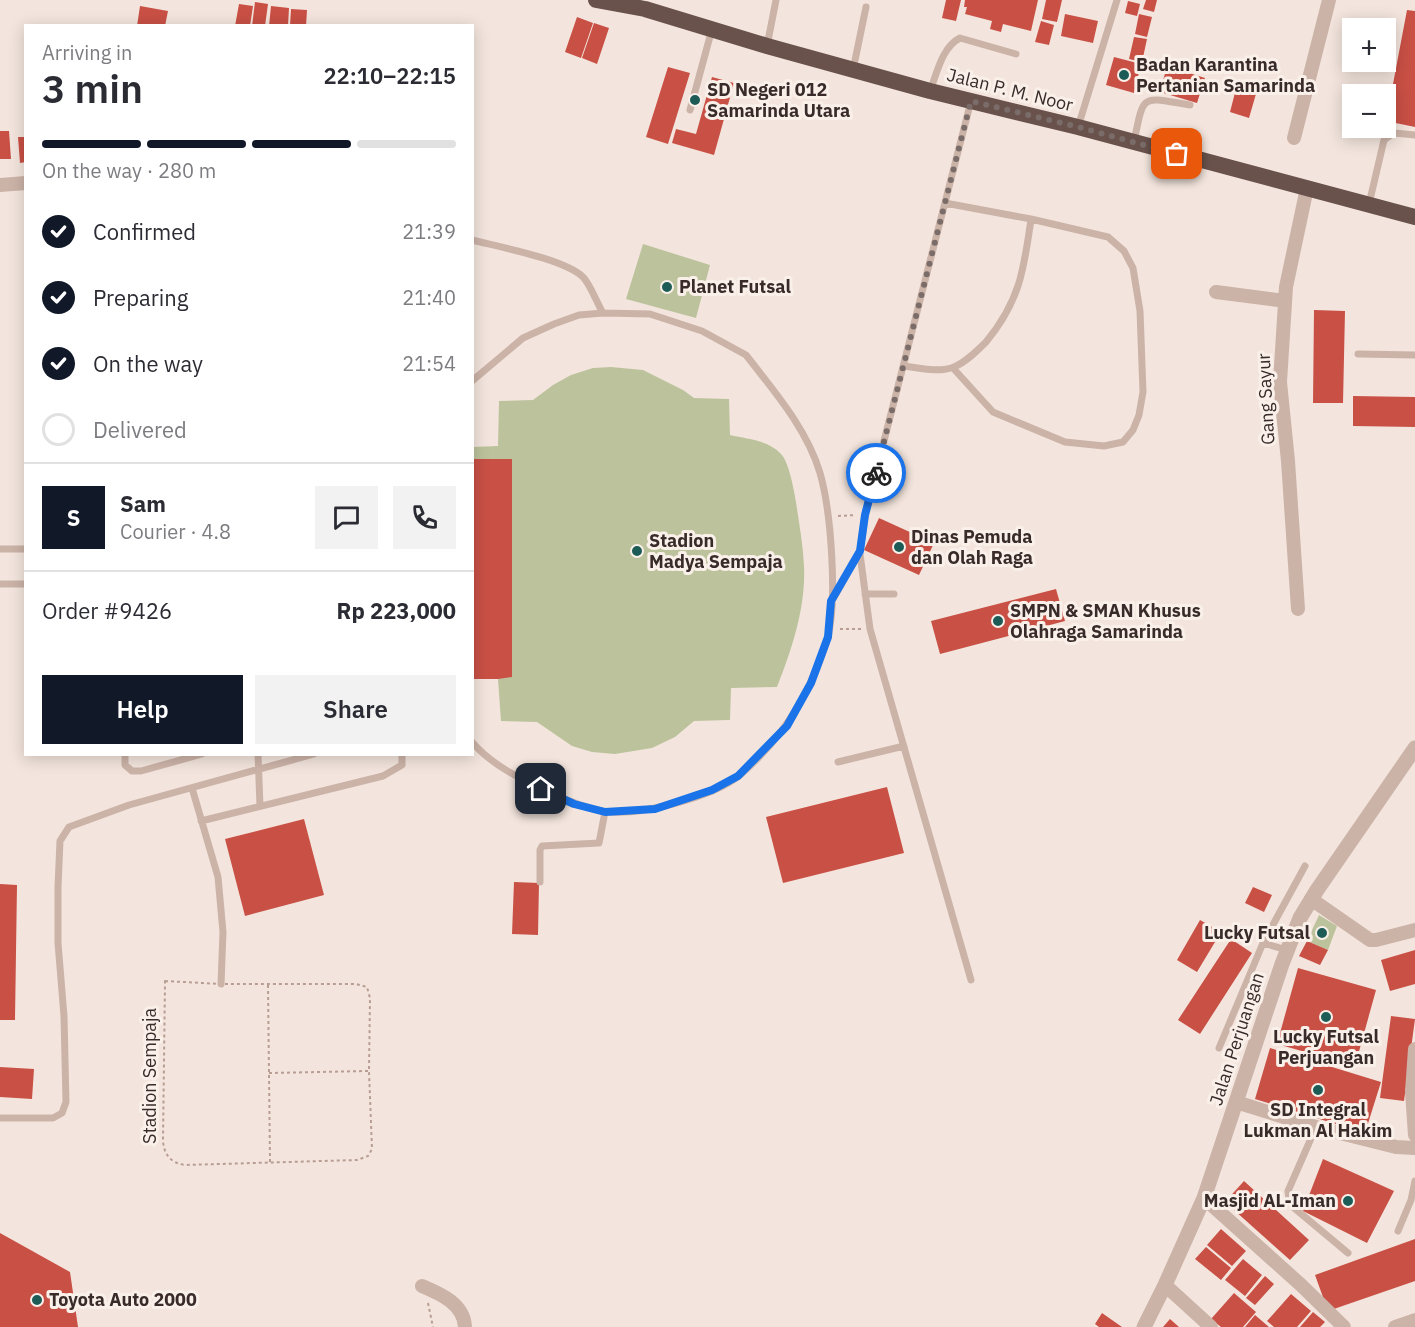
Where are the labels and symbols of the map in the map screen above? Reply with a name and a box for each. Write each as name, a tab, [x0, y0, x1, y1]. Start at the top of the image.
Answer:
place label: Badan Karantina Pertanian Samarinda	[1136, 53, 1315, 97]
street label: Jalan P. M. Noor	[945, 63, 1076, 116]
marker: Badan Karantina Pertanian Samarinda	[1117, 68, 1131, 82]
place label: SD Negeri 012 Samarinda Utara	[707, 78, 850, 122]
marker: SD Negeri 012 Samarinda Utara	[688, 93, 702, 107]
pin	[1151, 128, 1202, 179]
place label: Planet Futsal	[679, 275, 792, 298]
marker: Planet Futsal	[660, 280, 674, 294]
street label: Gang Sayur	[1252, 352, 1279, 446]
courier	[846, 443, 906, 503]
place label: Dinas Pemuda dan Olah Raga	[911, 525, 1033, 569]
place label: Stadion Madya Sempaja	[649, 529, 783, 573]
marker: Dinas Pemuda dan Olah Raga	[892, 540, 906, 554]
marker: Stadion Madya Sempaja	[630, 544, 644, 558]
place label: SMPN & SMAN Khusus Olahraga Samarinda	[1010, 599, 1201, 643]
marker: SMPN & SMAN Khusus Olahraga Samarinda	[991, 614, 1005, 628]
pin	[515, 763, 566, 814]
place label: Lucky Futsal	[1204, 921, 1311, 944]
marker: Lucky Futsal	[1315, 926, 1329, 940]
street label: Jalan Perjuangan	[1204, 969, 1269, 1108]
street label: Stadion Sempaja	[138, 1008, 161, 1144]
marker: Lucky Futsal Perjuangan	[1319, 1010, 1333, 1024]
place label: Lucky Futsal Perjuangan	[1273, 1025, 1380, 1069]
marker: SD Integral Lukman Al Hakim	[1311, 1083, 1325, 1097]
place label: SD Integral Lukman Al Hakim	[1244, 1098, 1392, 1142]
place label: Masjid AL-Iman	[1204, 1189, 1336, 1212]
marker: Masjid AL-Iman	[1341, 1194, 1355, 1208]
place label: Toyota Auto 2000	[49, 1288, 197, 1311]
marker: Toyota Auto 2000	[30, 1293, 44, 1307]

